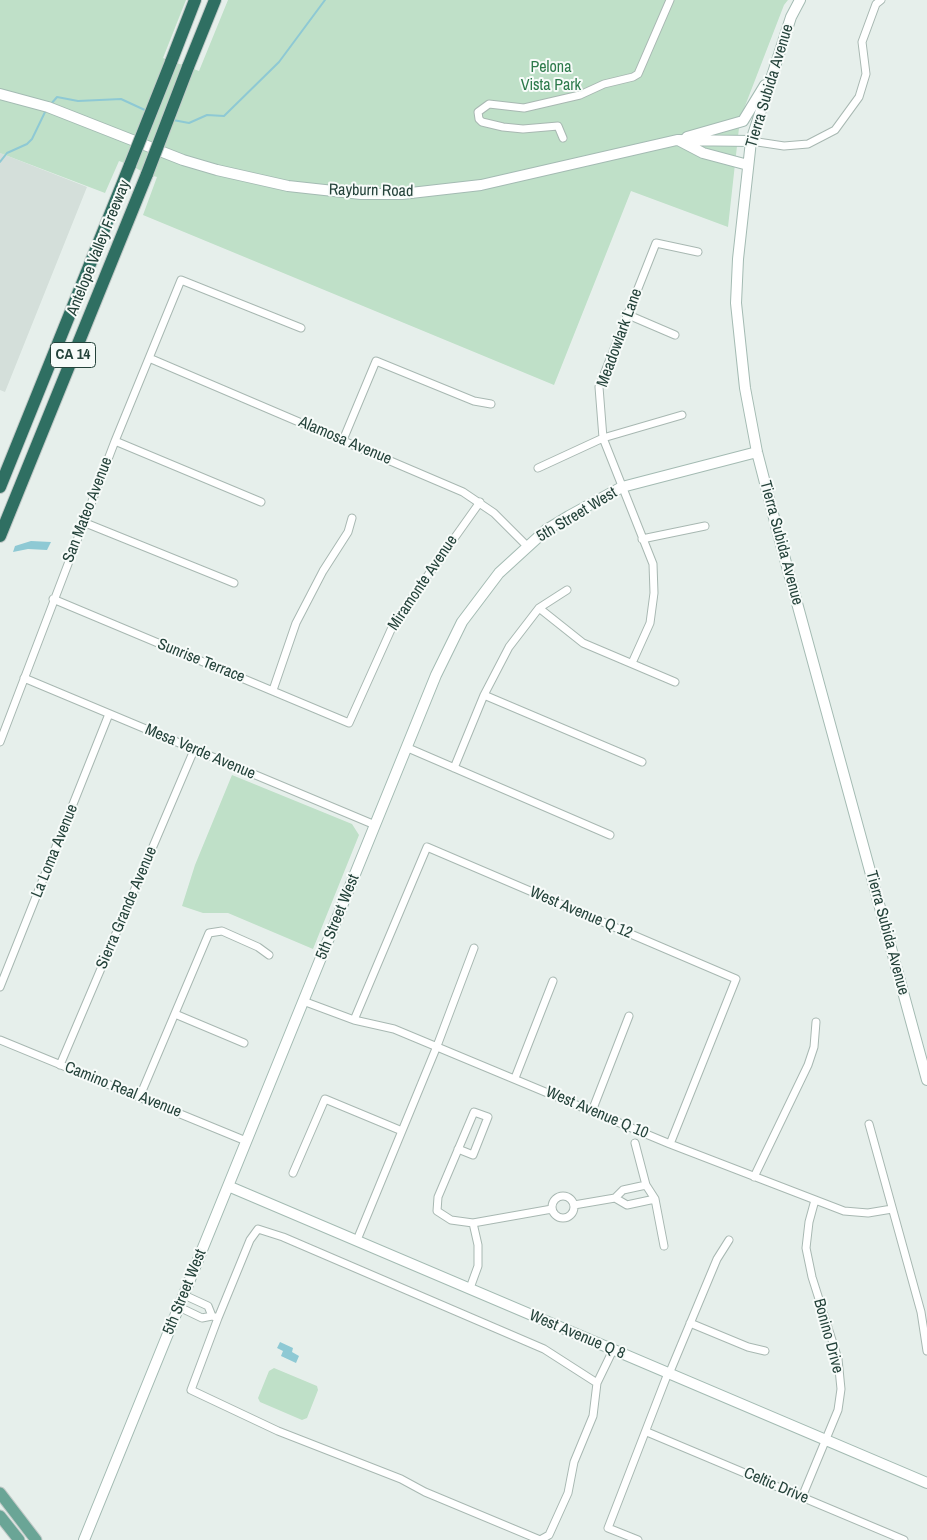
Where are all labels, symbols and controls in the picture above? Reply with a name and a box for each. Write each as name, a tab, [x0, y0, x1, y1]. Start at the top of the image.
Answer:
street label: Tierra Subida Avenue	[742, 22, 798, 150]
park label: Pelona Vista Park	[521, 58, 581, 96]
street label: Antelope Valley Freeway	[63, 178, 135, 318]
street label: Rayburn Road	[329, 181, 413, 201]
street label: Meadowlark Lane	[593, 286, 647, 390]
road number: CA 14	[50, 342, 96, 368]
street label: Alamosa Avenue	[296, 413, 394, 469]
street label: San Mateo Avenue	[59, 455, 117, 565]
street label: Tierra Subida Avenue	[755, 479, 807, 607]
street label: 5th Street West	[533, 484, 621, 546]
street label: Miramonte Avenue	[384, 532, 462, 634]
street label: Sunrise Terrace	[154, 635, 248, 687]
street label: Mesa Verde Avenue	[142, 720, 258, 784]
street label: La Loma Avenue	[28, 802, 82, 900]
street label: Sierra Grande Avenue	[93, 844, 161, 972]
street label: Tierra Subida Avenue	[861, 869, 913, 997]
street label: 5th Street West	[312, 872, 364, 962]
street label: West Avenue Q 12	[527, 883, 635, 943]
street label: Camino Real Avenue	[62, 1058, 184, 1122]
street label: West Avenue Q 10	[543, 1083, 651, 1143]
street label: 5th Street West	[159, 1247, 211, 1337]
street label: Bonino Drive	[809, 1297, 847, 1375]
street label: West Avenue Q 8	[526, 1306, 628, 1364]
street label: Celtic Drive	[741, 1464, 811, 1508]

